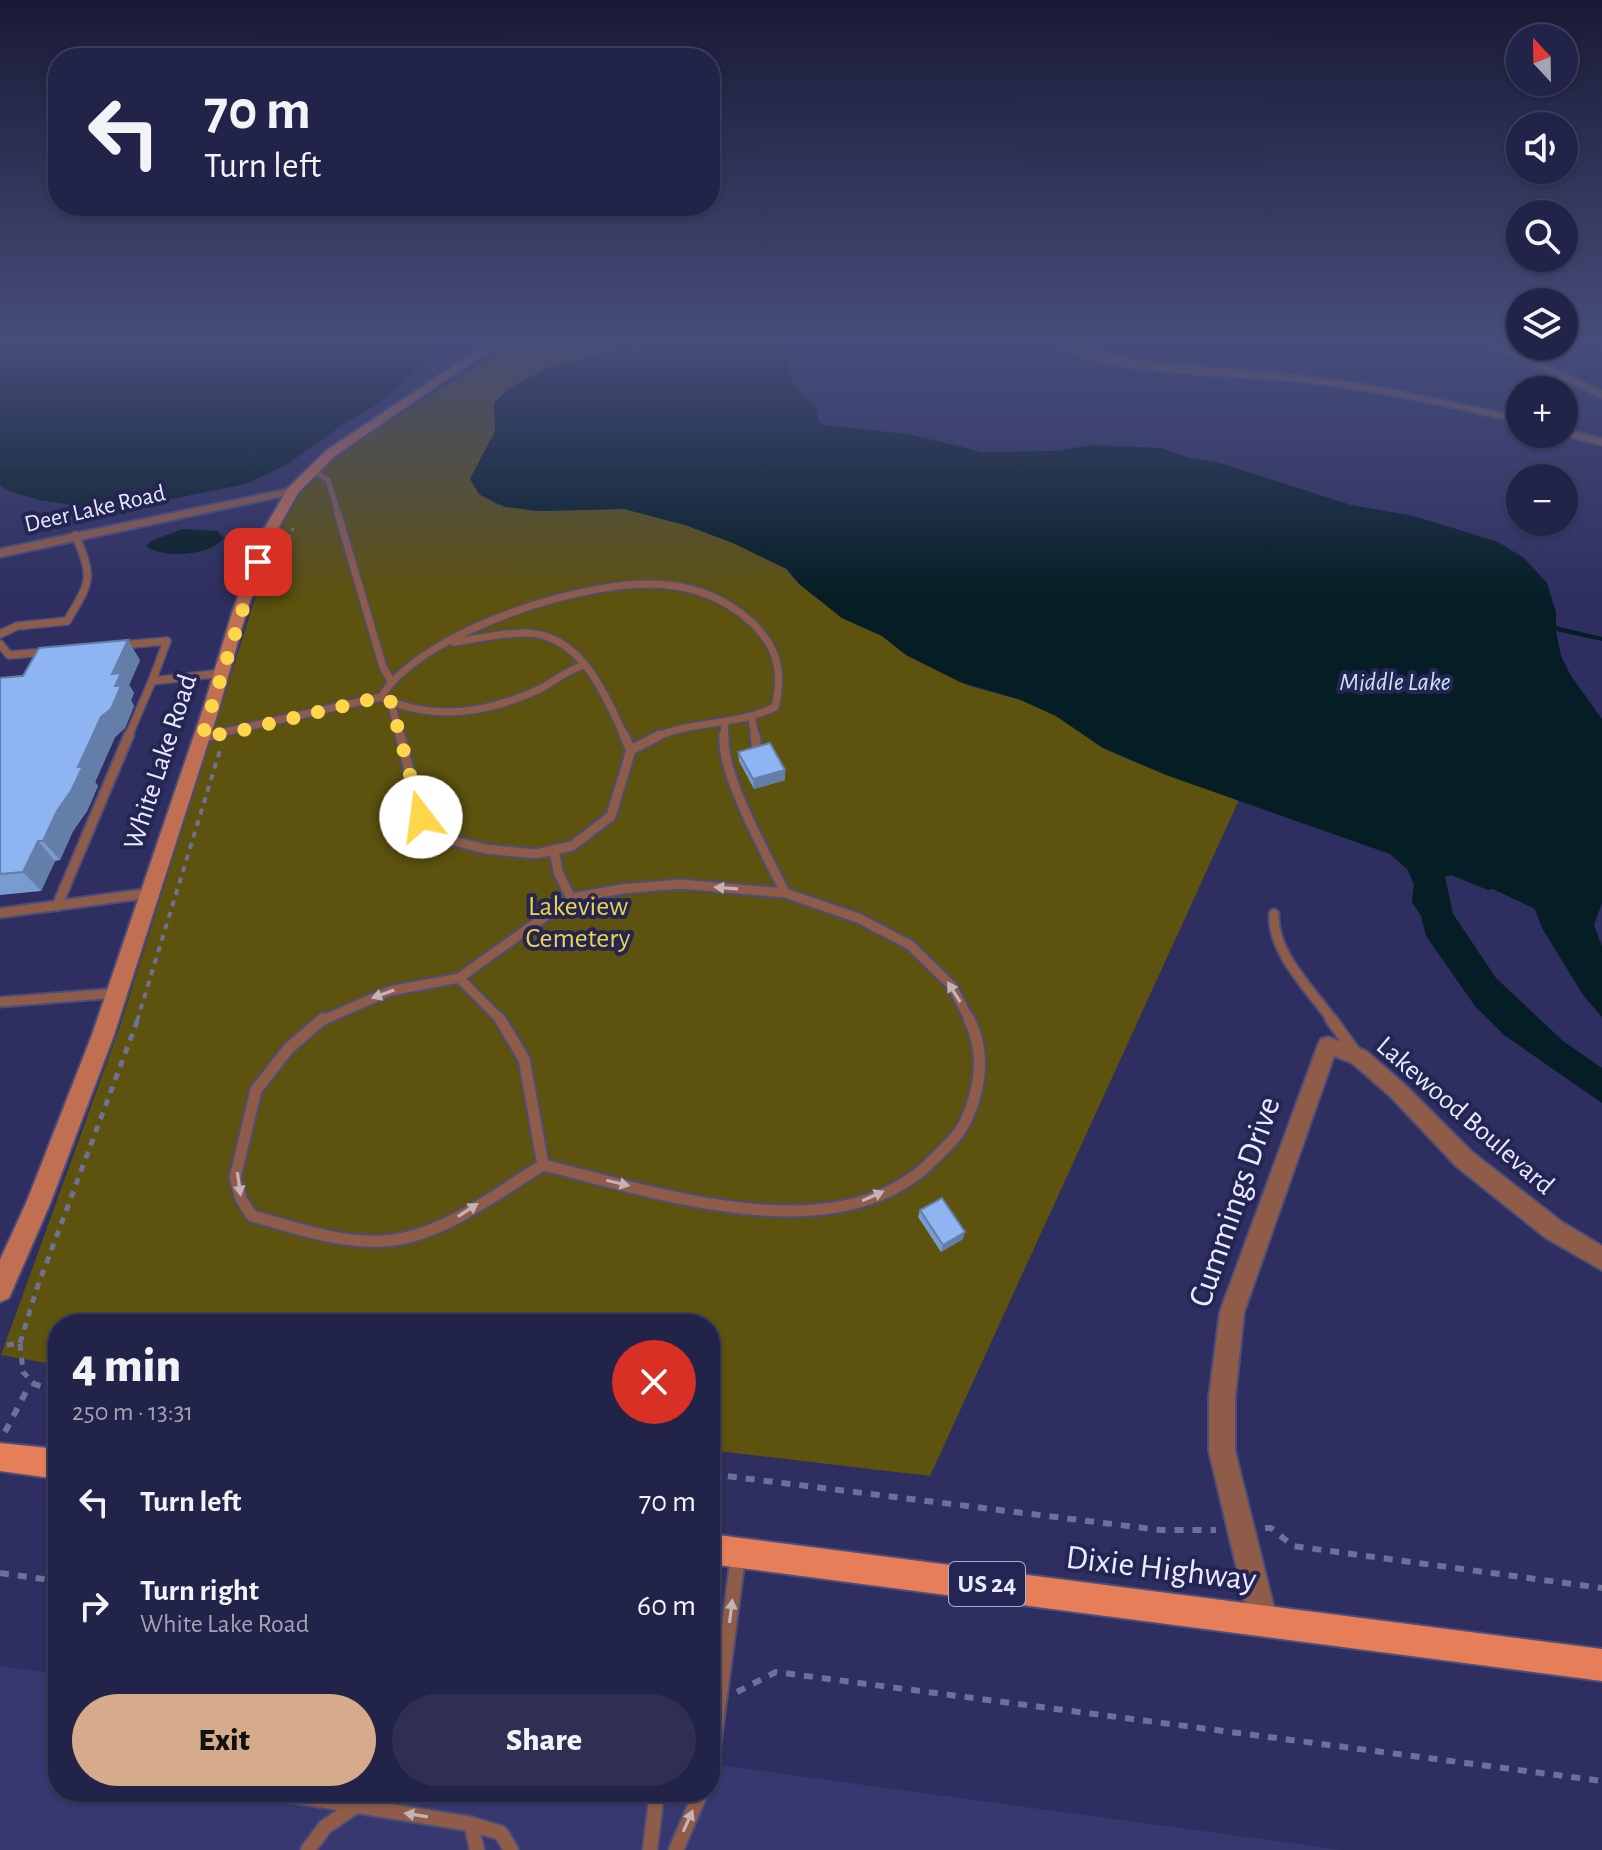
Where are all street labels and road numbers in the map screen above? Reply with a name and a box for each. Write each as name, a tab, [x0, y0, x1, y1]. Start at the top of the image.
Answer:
street label: Deer Lake Road	[22, 481, 168, 537]
street label: White Lake Road	[120, 671, 202, 853]
street label: Lakewood Boulevard	[1371, 1032, 1559, 1200]
street label: Cummings Drive	[1183, 1093, 1287, 1311]
street label: Dixie Highway	[1064, 1540, 1259, 1598]
road number: US 24	[949, 1562, 1025, 1606]

